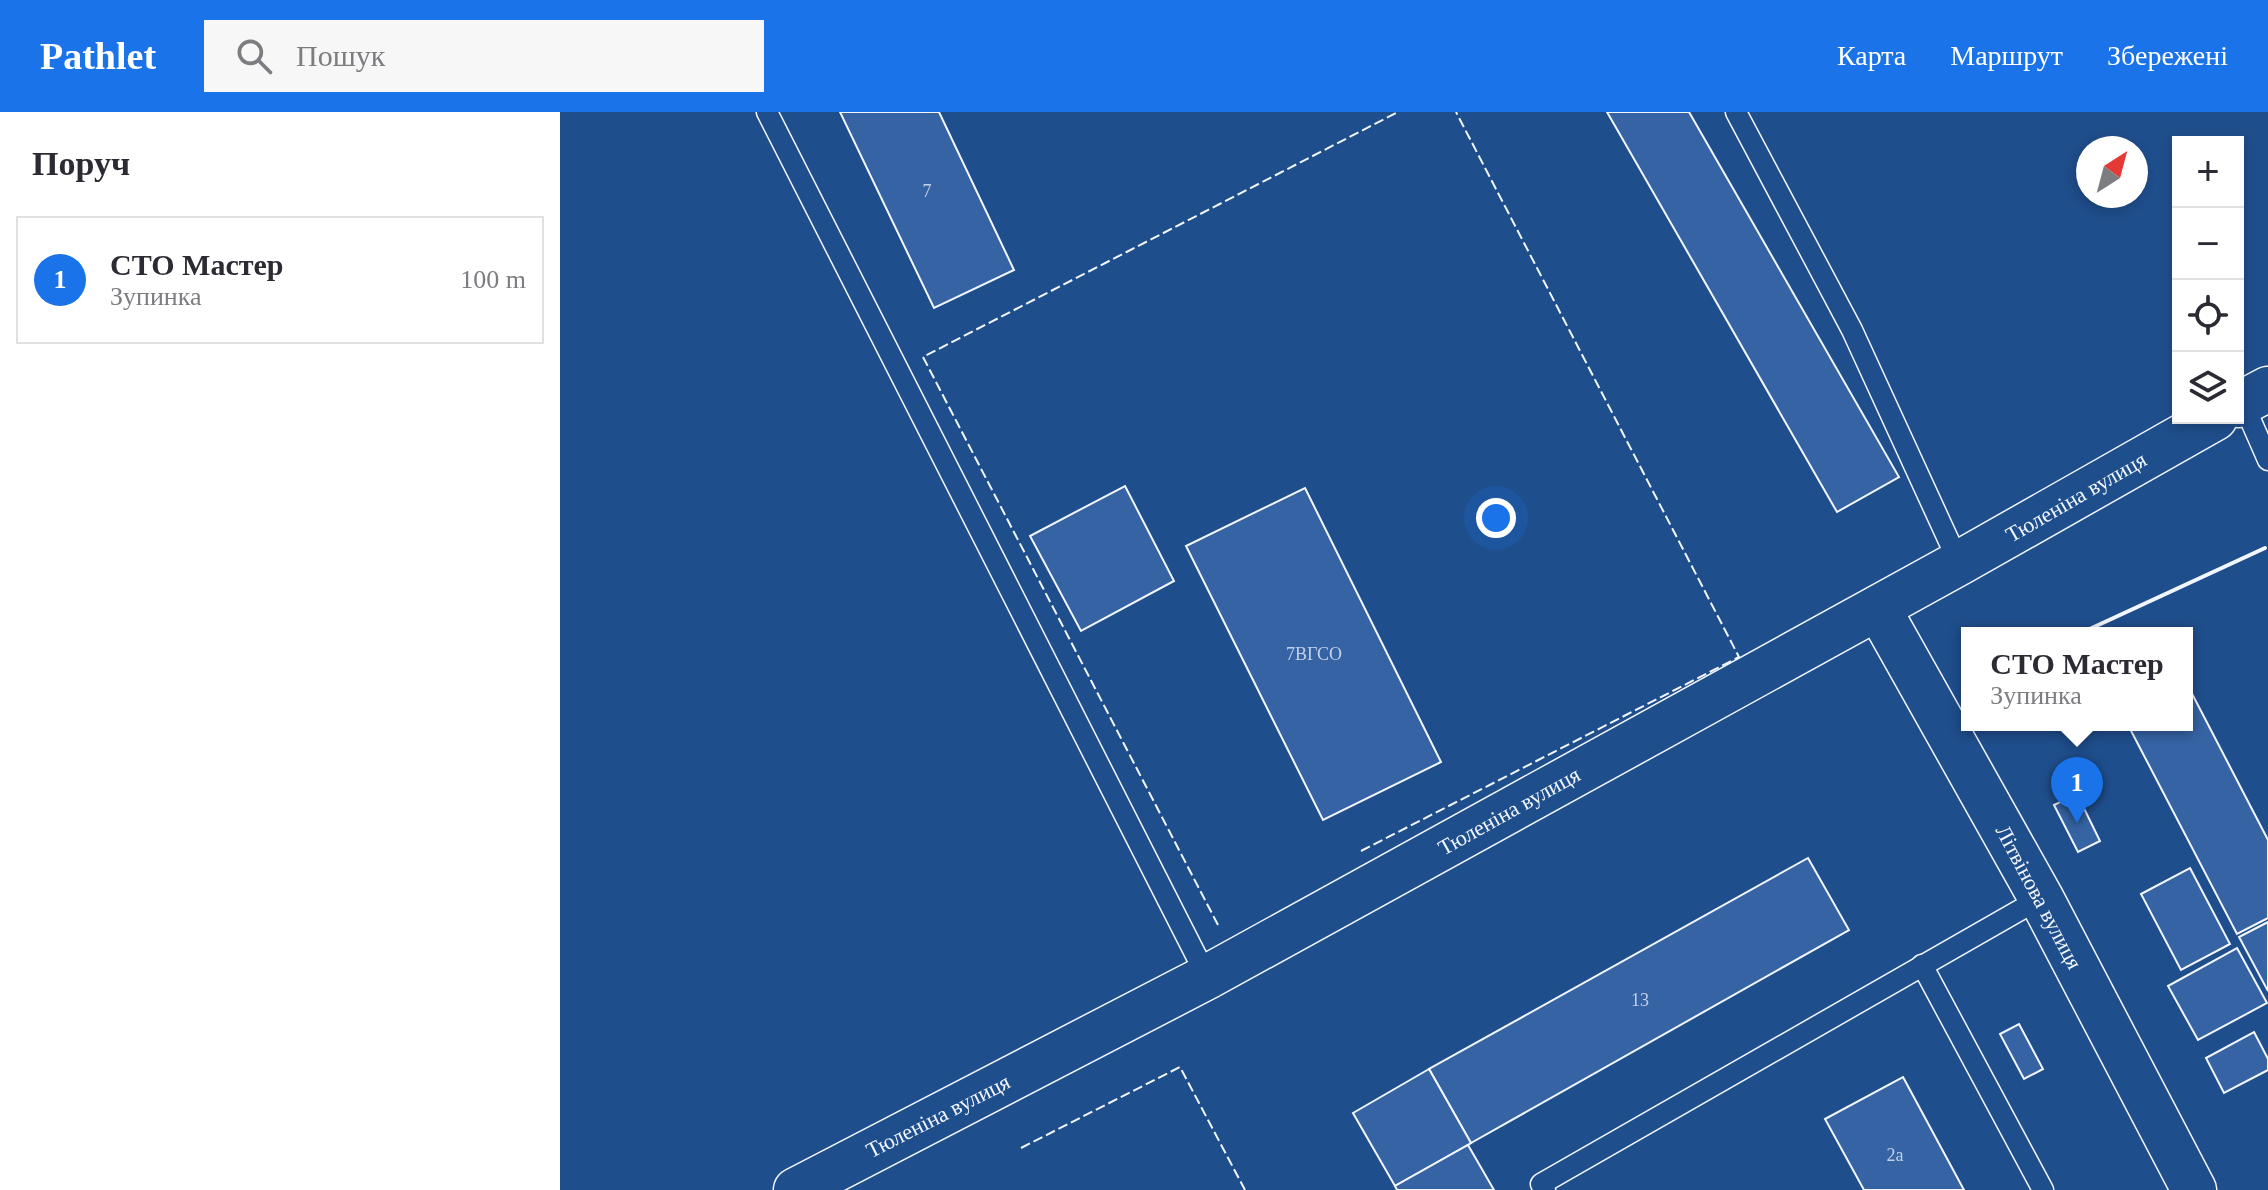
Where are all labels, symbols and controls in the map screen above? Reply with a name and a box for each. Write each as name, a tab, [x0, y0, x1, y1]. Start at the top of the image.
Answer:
search box	[204, 20, 764, 92]
icon: search	[232, 34, 276, 78]
text: Pathlet	[40, 35, 156, 77]
text: Пошук	[296, 39, 385, 72]
text: Карта	[1837, 40, 1906, 71]
text: Маршрут	[1950, 40, 2063, 71]
text: Збережені	[2107, 40, 2228, 71]
north arrow	[2076, 136, 2148, 208]
map controls	[2172, 136, 2244, 424]
button: +	[2172, 136, 2244, 208]
text: Поруч	[32, 145, 130, 182]
house number: 7	[923, 181, 932, 201]
button: −	[2172, 208, 2244, 280]
text: СТО Мастер	[110, 248, 283, 281]
text: 1	[54, 265, 67, 294]
text: 100 m	[460, 265, 526, 294]
button: locate	[2172, 280, 2244, 352]
text: Зупинка	[110, 282, 202, 311]
button: layers	[2172, 352, 2244, 424]
street label: Тюленіна вулиця	[2001, 447, 2151, 547]
your location	[1476, 498, 1516, 538]
popup	[1961, 627, 2193, 731]
house number: 7ВГСО	[1286, 644, 1342, 664]
text: СТО Мастер	[1990, 647, 2164, 680]
text: Зупинка	[1990, 681, 2082, 710]
pin: 1	[2051, 757, 2103, 823]
street label: Тюленіна вулиця	[1434, 762, 1584, 860]
street label: Літвінова вулиця	[1990, 821, 2088, 973]
house number: 13	[1631, 990, 1649, 1010]
street label: Тюленіна вулиця	[862, 1069, 1014, 1163]
house number: 2а	[1887, 1145, 1904, 1165]

